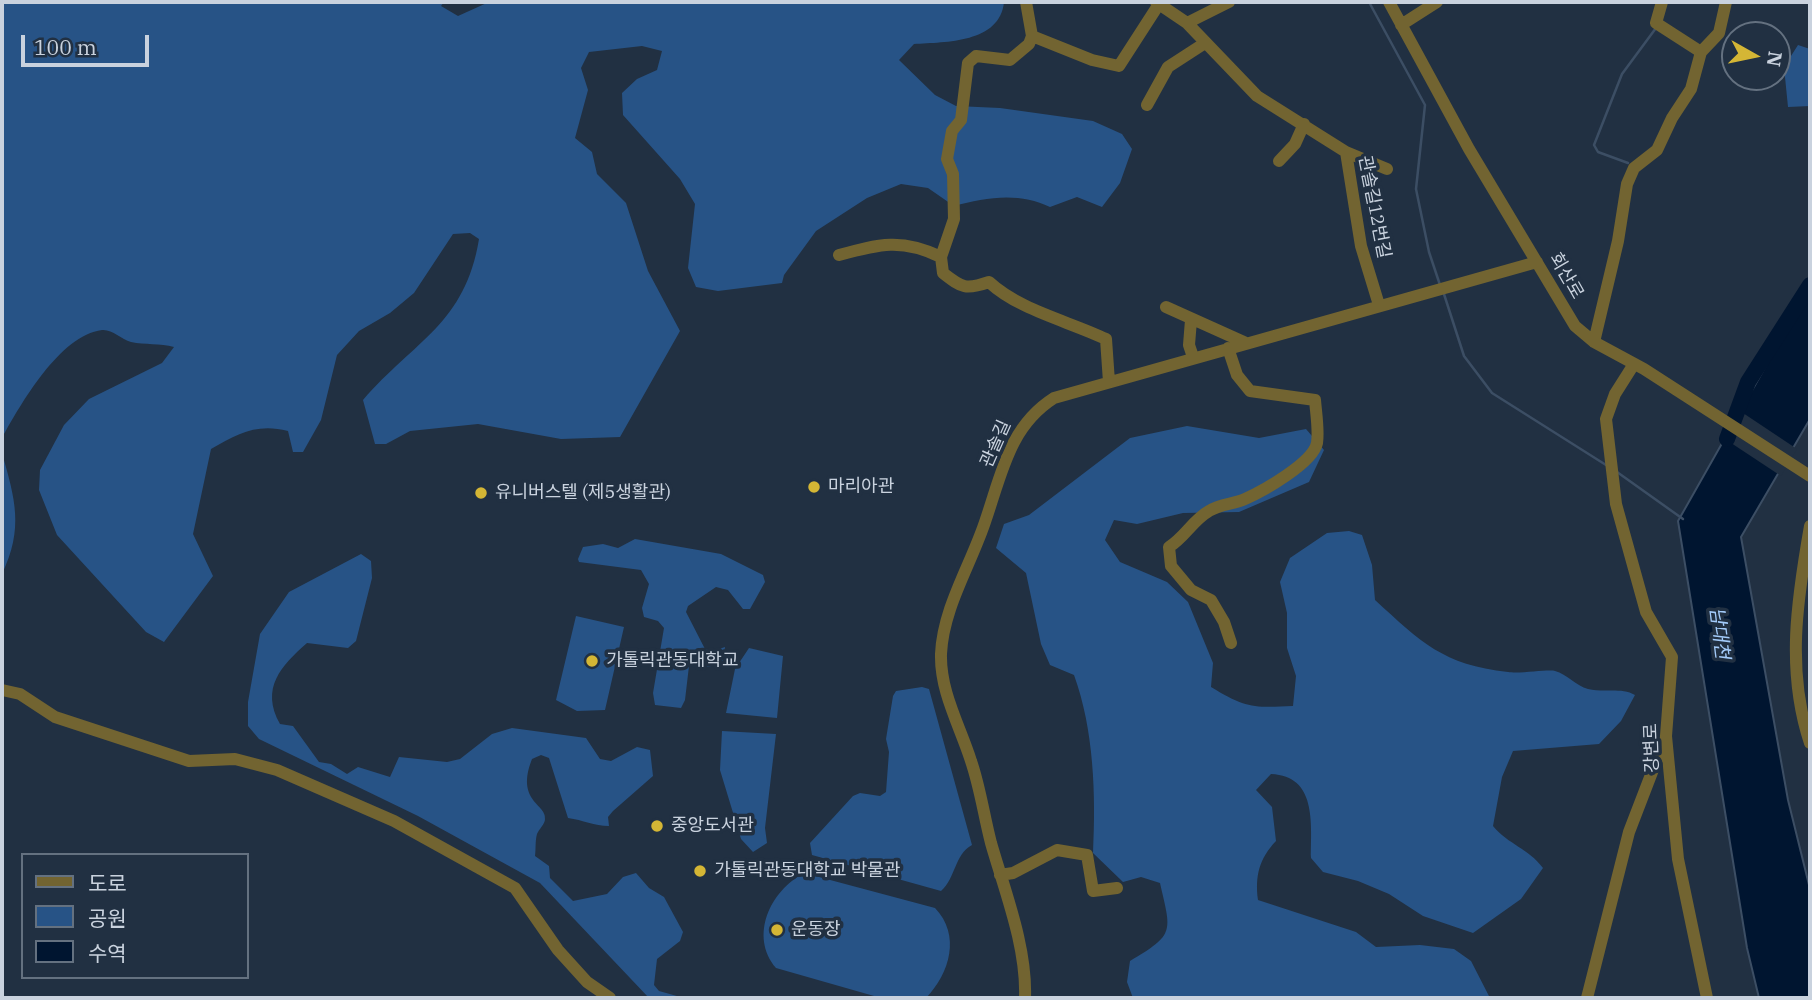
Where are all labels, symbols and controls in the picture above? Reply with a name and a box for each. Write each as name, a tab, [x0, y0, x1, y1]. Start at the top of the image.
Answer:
scale bar	[24, 21, 152, 65]
north arrow	[1721, 21, 1791, 91]
text: 100 m	[34, 33, 97, 61]
text: N	[1762, 50, 1788, 68]
street label: 관솔길12번길	[1353, 154, 1395, 260]
street label: 회산로	[1544, 249, 1588, 303]
street label: 관솔길	[976, 417, 1016, 471]
place label: 마리아관	[828, 476, 894, 498]
marker: 마리아관	[806, 479, 822, 495]
place label: 유니버스텔 (제5생활관)	[495, 482, 671, 504]
marker: 유니버스텔 (제5생활관)	[473, 485, 489, 501]
water label: 남대천	[1704, 606, 1734, 660]
place label: 가톨릭관동대학교	[606, 650, 738, 672]
marker: 가톨릭관동대학교	[584, 653, 600, 669]
street label: 강변로	[1640, 723, 1664, 773]
place label: 중앙도서관	[671, 815, 754, 837]
marker: 중앙도서관	[649, 818, 665, 834]
legend	[21, 853, 248, 979]
place label: 가톨릭관동대학교 박물관	[714, 860, 900, 882]
marker: 가톨릭관동대학교 박물관	[692, 863, 708, 879]
text: 도로	[88, 869, 127, 897]
text: 공원	[88, 904, 127, 932]
place label: 운동장	[791, 919, 841, 941]
marker: 운동장	[769, 922, 785, 938]
text: 수역	[88, 939, 127, 967]

